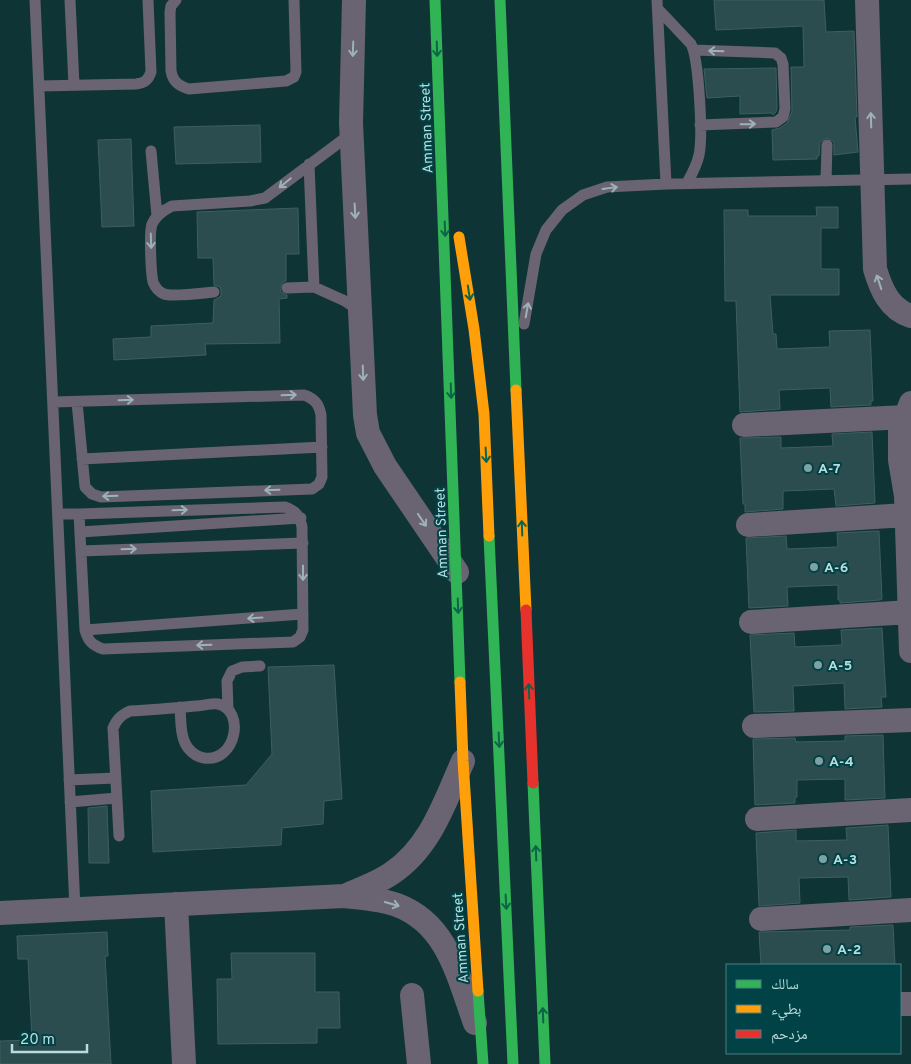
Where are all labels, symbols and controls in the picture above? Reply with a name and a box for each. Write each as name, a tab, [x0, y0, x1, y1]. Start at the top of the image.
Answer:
one-way arrow	[348, 40, 357, 56]
one-way arrow	[433, 40, 442, 56]
one-way arrow	[708, 46, 724, 56]
street label: Amman Street	[417, 82, 438, 174]
one-way arrow	[866, 112, 875, 128]
one-way arrow	[740, 119, 756, 129]
one-way arrow	[279, 178, 292, 189]
one-way arrow	[602, 182, 618, 192]
one-way arrow	[351, 203, 360, 219]
one-way arrow	[440, 220, 449, 236]
one-way arrow	[147, 233, 156, 249]
one-way arrow	[874, 275, 883, 290]
one-way arrow	[464, 285, 474, 301]
one-way arrow	[522, 302, 532, 318]
one-way arrow	[358, 365, 368, 381]
one-way arrow	[446, 383, 455, 399]
one-way arrow	[280, 390, 296, 400]
one-way arrow	[118, 395, 134, 405]
one-way arrow	[481, 447, 490, 463]
place label: A-7	[818, 461, 840, 478]
marker: A-7	[802, 462, 814, 474]
one-way arrow	[264, 485, 280, 494]
street label: Amman Street	[432, 487, 453, 579]
one-way arrow	[102, 492, 118, 501]
one-way arrow	[172, 506, 188, 515]
one-way arrow	[416, 513, 427, 527]
one-way arrow	[518, 521, 527, 537]
one-way arrow	[121, 544, 137, 554]
place label: A-6	[824, 560, 848, 577]
marker: A-6	[808, 561, 820, 573]
one-way arrow	[298, 564, 308, 581]
one-way arrow	[453, 598, 463, 614]
one-way arrow	[247, 613, 263, 622]
one-way arrow	[197, 640, 213, 650]
place label: A-5	[828, 658, 852, 675]
marker: A-5	[812, 659, 824, 671]
one-way arrow	[525, 683, 534, 699]
one-way arrow	[494, 731, 503, 747]
place label: A-4	[829, 754, 854, 771]
marker: A-4	[813, 755, 825, 767]
one-way arrow	[532, 845, 541, 861]
place label: A-3	[833, 852, 857, 869]
marker: A-3	[817, 853, 829, 865]
street label: Amman Street	[450, 892, 473, 984]
one-way arrow	[501, 894, 511, 910]
one-way arrow	[383, 900, 399, 910]
place label: A-2	[837, 942, 861, 959]
marker: A-2	[821, 943, 833, 955]
legend	[726, 964, 901, 1054]
text: سالك	[771, 976, 799, 995]
text: بطيء	[771, 1001, 801, 1021]
one-way arrow	[539, 1008, 548, 1024]
scale bar	[12, 1022, 88, 1054]
text: مزدحم	[771, 1026, 808, 1045]
text: 20 m	[20, 1031, 55, 1050]

